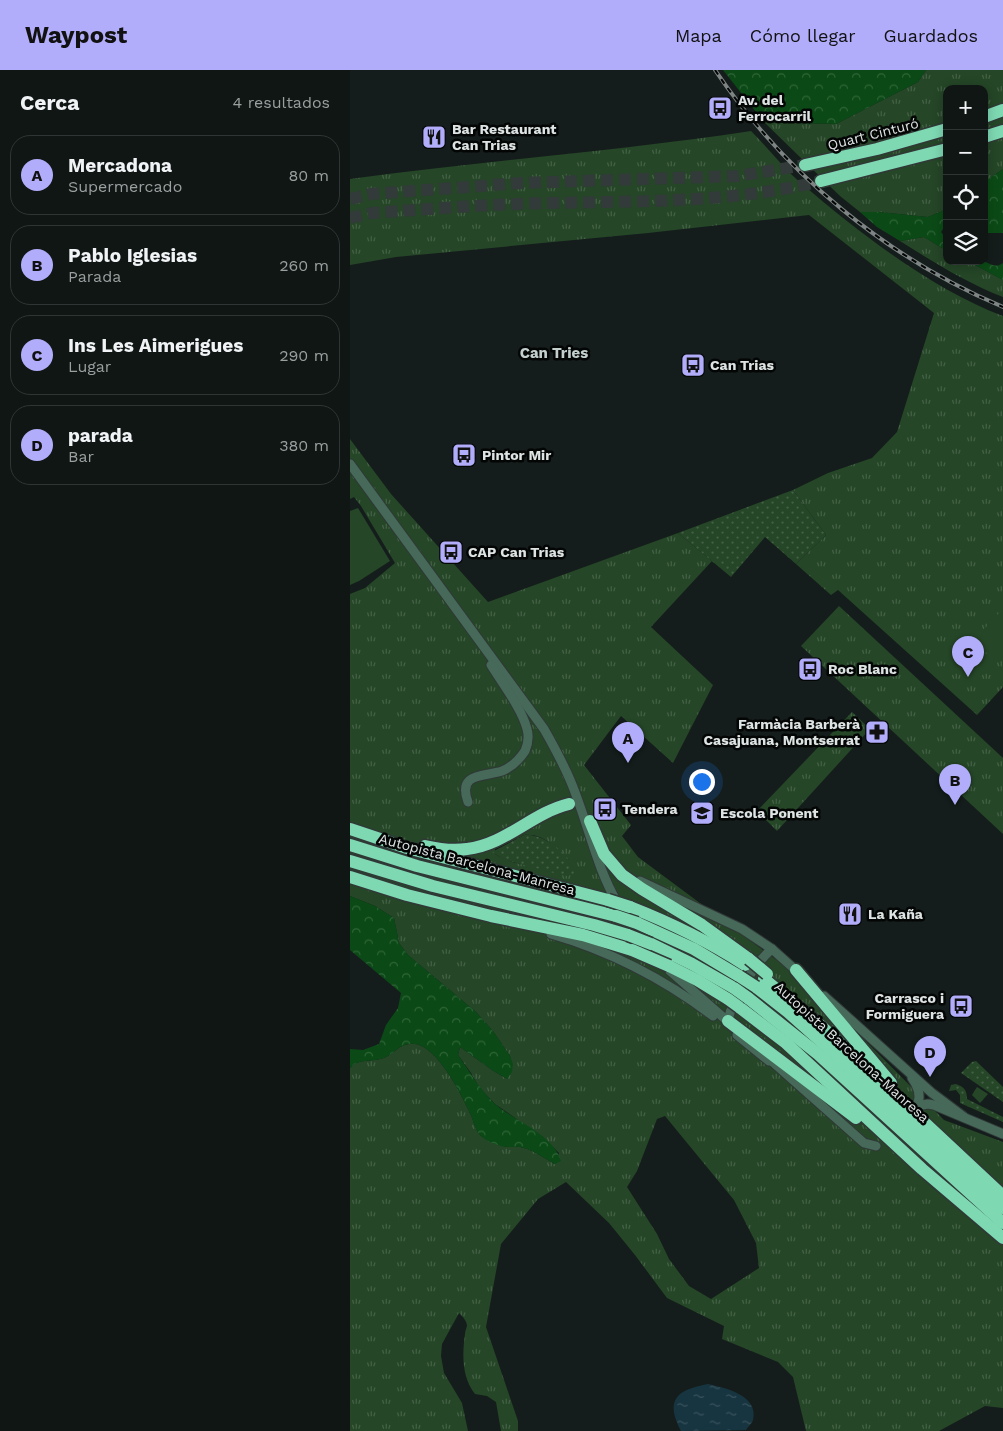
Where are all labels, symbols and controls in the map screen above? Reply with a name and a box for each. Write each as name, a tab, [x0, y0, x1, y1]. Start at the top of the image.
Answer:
text: Waypost	[25, 21, 127, 49]
text: Mapa	[675, 25, 722, 46]
text: Cómo llegar	[750, 25, 856, 46]
text: Guardados	[884, 25, 978, 46]
map controls	[943, 85, 988, 265]
button: +	[943, 85, 988, 130]
text: Cerca	[20, 90, 79, 115]
place label: Av. del Ferrocarril	[738, 92, 811, 124]
text: 4 resultados	[233, 93, 330, 112]
bus stop icon: Av. del Ferrocarril	[707, 95, 733, 121]
street label: Quart Cinturó	[826, 115, 920, 153]
place label: Bar Restaurant Can Trias	[452, 121, 556, 153]
restaurant icon: Bar Restaurant Can Trias	[421, 124, 447, 150]
button: −	[943, 130, 988, 175]
text: Mercadona	[68, 154, 172, 177]
text: A	[32, 166, 42, 185]
text: 80 m	[288, 166, 329, 185]
button: locate	[943, 175, 988, 220]
text: Supermercado	[68, 177, 182, 196]
button: layers	[943, 220, 988, 265]
text: Pablo Iglesias	[68, 244, 197, 267]
text: B	[32, 256, 42, 275]
text: 260 m	[279, 256, 329, 275]
text: Parada	[68, 267, 121, 286]
text: Ins Les Aimerigues	[68, 334, 243, 357]
district label: Can Tries	[520, 344, 588, 362]
text: C	[32, 346, 42, 365]
text: 290 m	[279, 346, 329, 365]
bus stop icon: Can Trias	[680, 352, 706, 378]
text: Lugar	[68, 357, 111, 376]
place label: Can Trias	[710, 357, 775, 373]
text: parada	[68, 424, 133, 447]
text: D	[31, 436, 43, 455]
text: 380 m	[279, 436, 329, 455]
bus stop icon: Pintor Mir	[451, 442, 477, 468]
text: Bar	[68, 447, 94, 466]
place label: Pintor Mir	[482, 447, 551, 463]
bus stop icon: CAP Can Trias	[438, 539, 464, 565]
place label: CAP Can Trias	[468, 544, 565, 560]
pin: C	[952, 636, 984, 677]
bus stop icon: Roc Blanc	[797, 656, 823, 682]
place label: Roc Blanc	[828, 661, 897, 677]
place label: Farmàcia Barberà Casajuana, Montserrat	[704, 716, 861, 748]
pharmacy icon: Farmàcia Barberà Casajuana, Montserrat	[864, 719, 890, 745]
pin: A	[612, 722, 644, 763]
pin: B	[939, 764, 971, 805]
your location	[689, 769, 715, 795]
bus stop icon: Tendera	[592, 796, 618, 822]
school or university icon: Escola Ponent	[689, 800, 715, 826]
place label: Tendera	[622, 801, 678, 817]
place label: Escola Ponent	[720, 805, 818, 821]
street label: Autopista Barcelona-Manresa	[377, 830, 577, 898]
restaurant icon: La Kaña	[837, 901, 863, 927]
place label: La Kaña	[868, 906, 924, 922]
street label: Autopista Barcelona-Manresa	[772, 978, 933, 1126]
place label: Carrasco i Formiguera	[866, 990, 945, 1022]
bus stop icon: Carrasco i Formiguera	[948, 993, 974, 1019]
pin: D	[914, 1036, 946, 1077]

